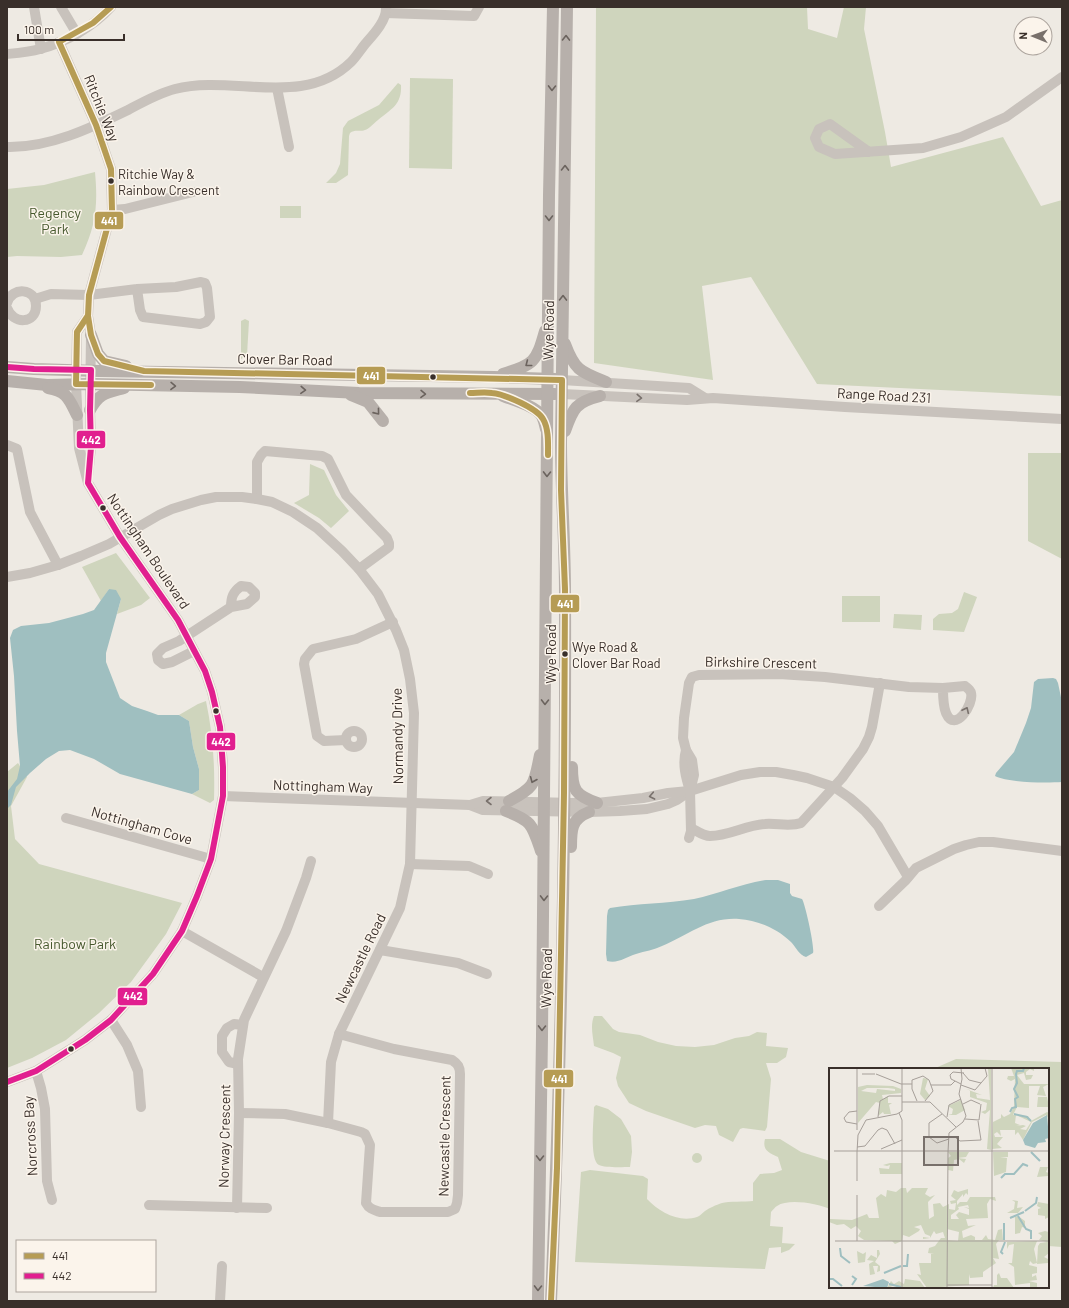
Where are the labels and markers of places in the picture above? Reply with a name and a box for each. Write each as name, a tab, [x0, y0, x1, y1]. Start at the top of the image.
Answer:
place label: Ritchie Way & Rainbow Crescent	[118, 166, 220, 198]
marker: Ritchie Way & Rainbow Crescent	[106, 176, 116, 186]
unlabelled marker	[428, 372, 438, 382]
unlabelled marker	[98, 503, 108, 513]
place label: Wye Road & Clover Bar Road	[572, 639, 661, 671]
marker: Wye Road & Clover Bar Road	[560, 649, 570, 659]
unlabelled marker	[211, 706, 221, 716]
unlabelled marker	[66, 1044, 76, 1054]

